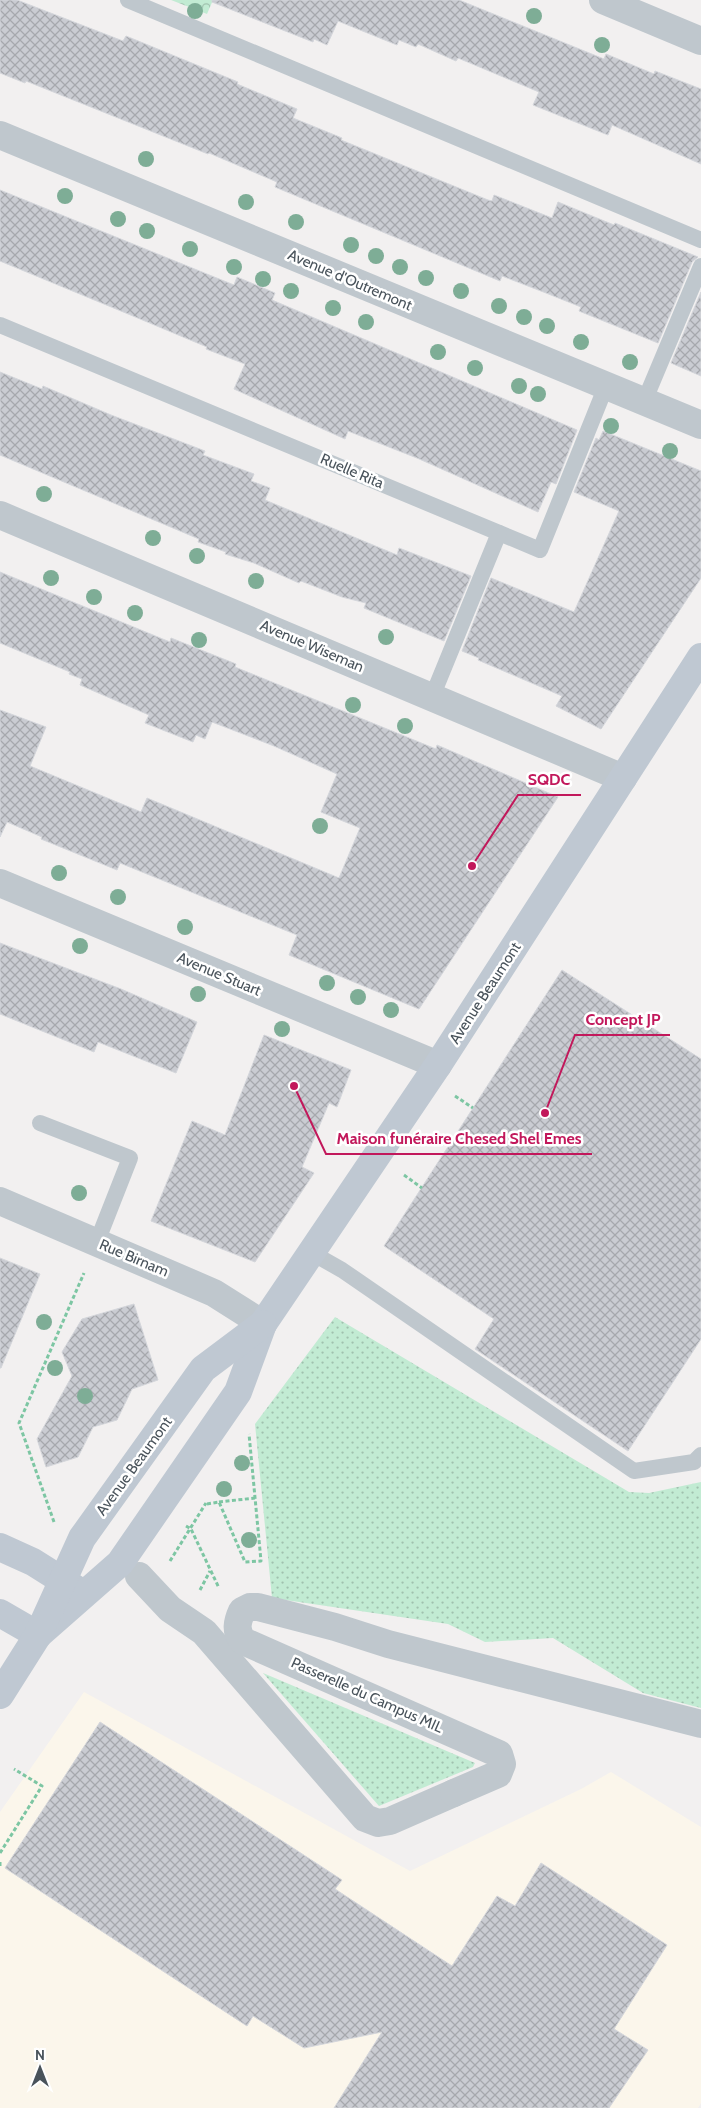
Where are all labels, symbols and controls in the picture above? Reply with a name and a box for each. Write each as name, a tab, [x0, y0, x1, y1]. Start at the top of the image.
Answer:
street label: Avenue d'Outremont	[285, 246, 415, 314]
street label: Ruelle Rita	[318, 450, 387, 493]
street label: Avenue Wiseman	[257, 616, 367, 676]
callout: SQDC	[518, 764, 581, 795]
text: SQDC	[528, 770, 571, 789]
street label: Avenue Beaumont	[445, 939, 525, 1047]
street label: Avenue Stuart	[174, 948, 264, 1000]
callout: Concept JP	[575, 1004, 670, 1035]
text: Concept JP	[585, 1010, 661, 1029]
callout: Maison funéraire Chesed Shel Emes	[326, 1123, 592, 1154]
text: Maison funéraire Chesed Shel Emes	[336, 1129, 582, 1148]
street label: Rue Birnam	[97, 1235, 171, 1281]
street label: Avenue Beaumont	[92, 1413, 176, 1519]
street label: Passerelle du Campus MIL	[288, 1653, 446, 1737]
north arrow	[15, 2043, 65, 2093]
text: N	[35, 2046, 45, 2064]

